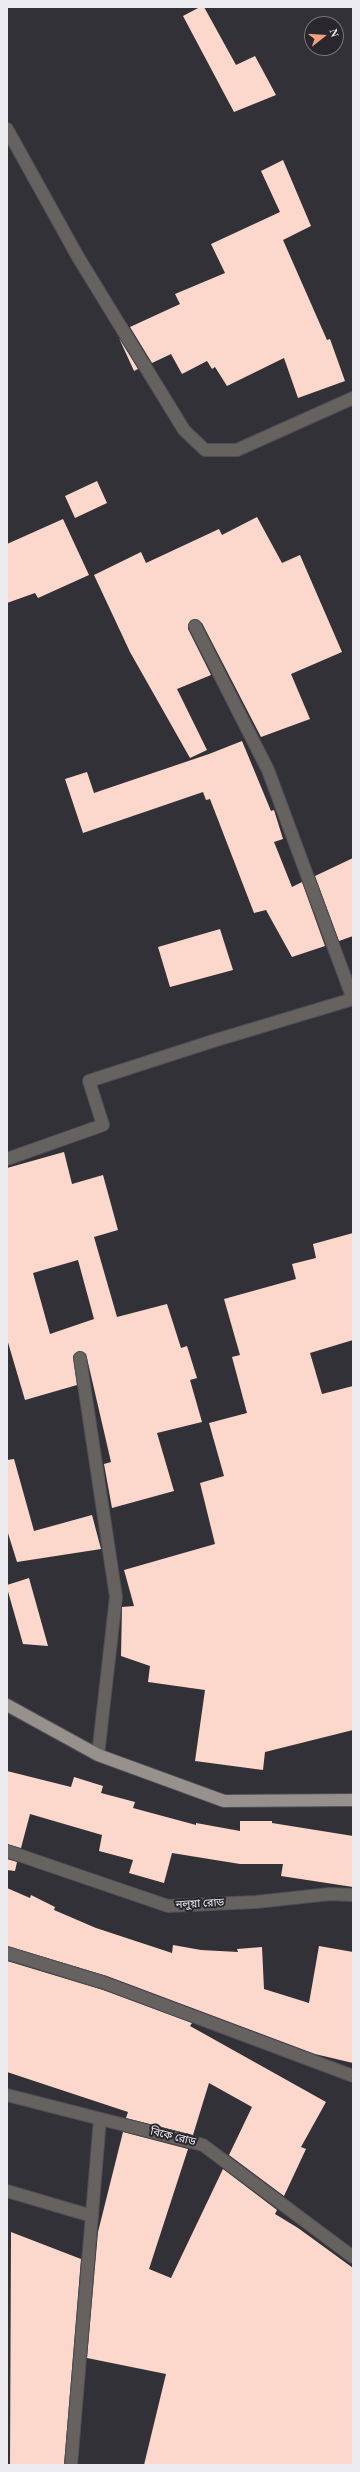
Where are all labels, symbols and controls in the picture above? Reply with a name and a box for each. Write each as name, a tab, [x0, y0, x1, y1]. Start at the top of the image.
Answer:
north arrow	[304, 16, 344, 56]
text: N	[328, 27, 341, 38]
street label: নলুয়া রোড	[175, 1896, 225, 1912]
street label: বিকে রোড	[149, 2125, 197, 2149]

